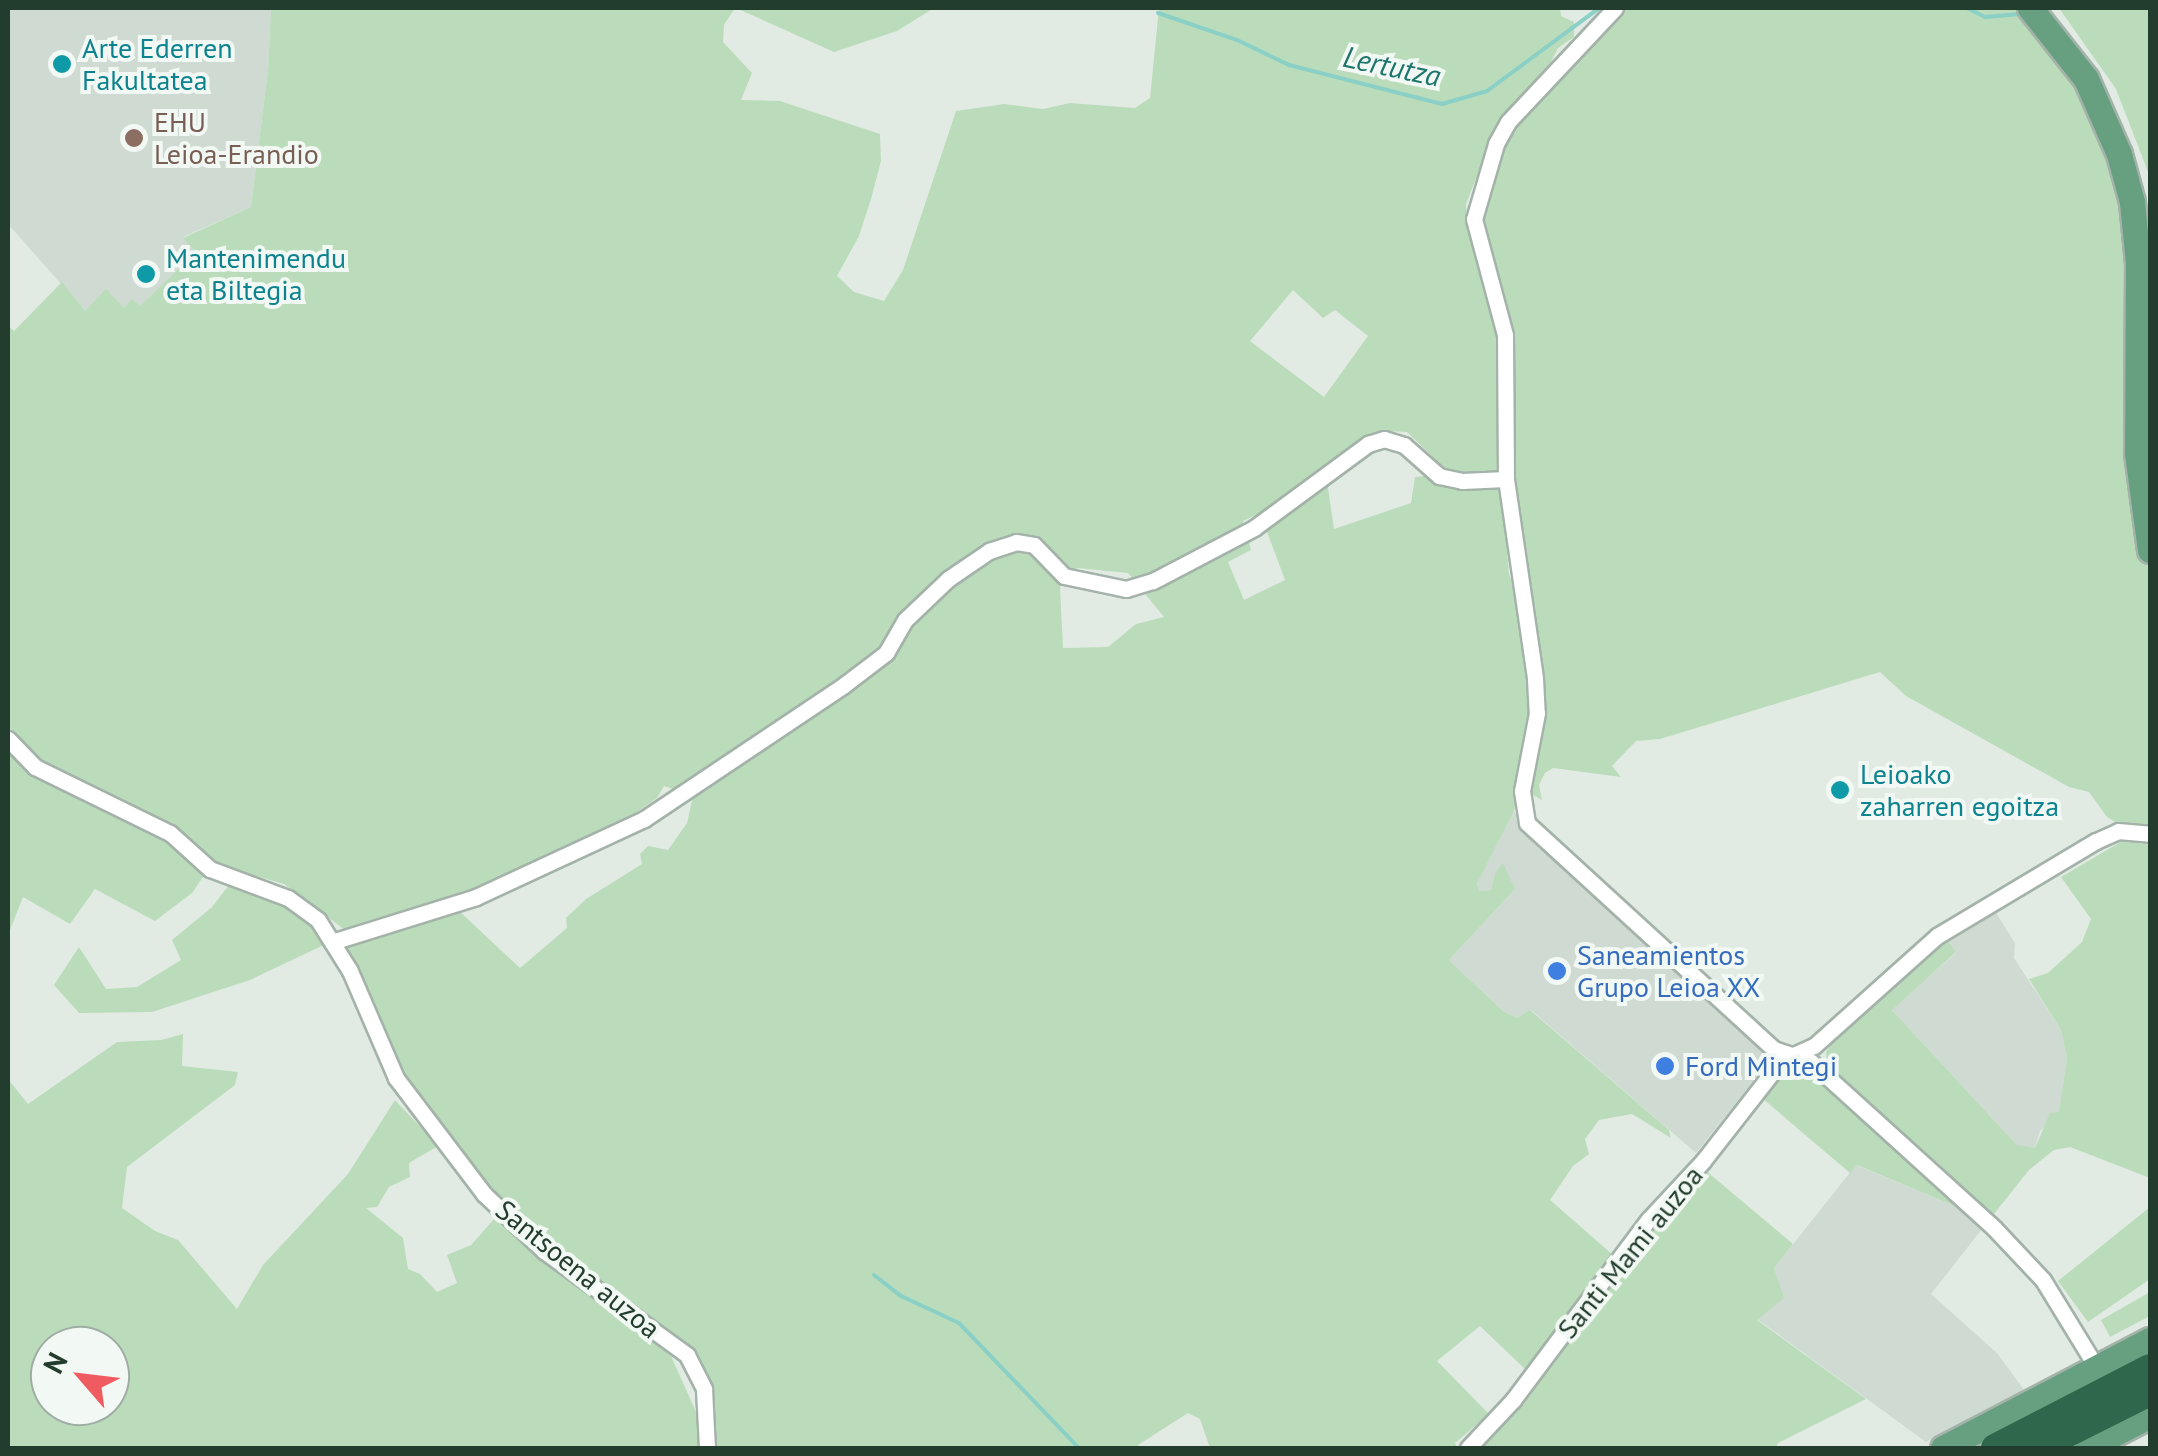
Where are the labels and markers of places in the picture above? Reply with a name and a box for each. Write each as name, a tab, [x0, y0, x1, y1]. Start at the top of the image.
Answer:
place label: Arte Ederren Fakultatea	[82, 31, 232, 97]
marker: Arte Ederren Fakultatea	[51, 53, 73, 75]
place label: EHU Leioa-Erandio	[154, 105, 319, 171]
marker: EHU Leioa-Erandio	[123, 127, 145, 149]
place label: Mantenimendu eta Biltegia	[166, 241, 346, 307]
marker: Mantenimendu eta Biltegia	[135, 263, 157, 285]
place label: Leioako zaharren egoitza	[1860, 757, 2059, 823]
marker: Leioako zaharren egoitza	[1829, 779, 1851, 801]
place label: Saneamientos Grupo Leioa XX	[1577, 938, 1761, 1004]
marker: Saneamientos Grupo Leioa XX	[1546, 960, 1568, 982]
place label: Ford Mintegi	[1685, 1049, 1837, 1083]
marker: Ford Mintegi	[1654, 1055, 1676, 1077]

